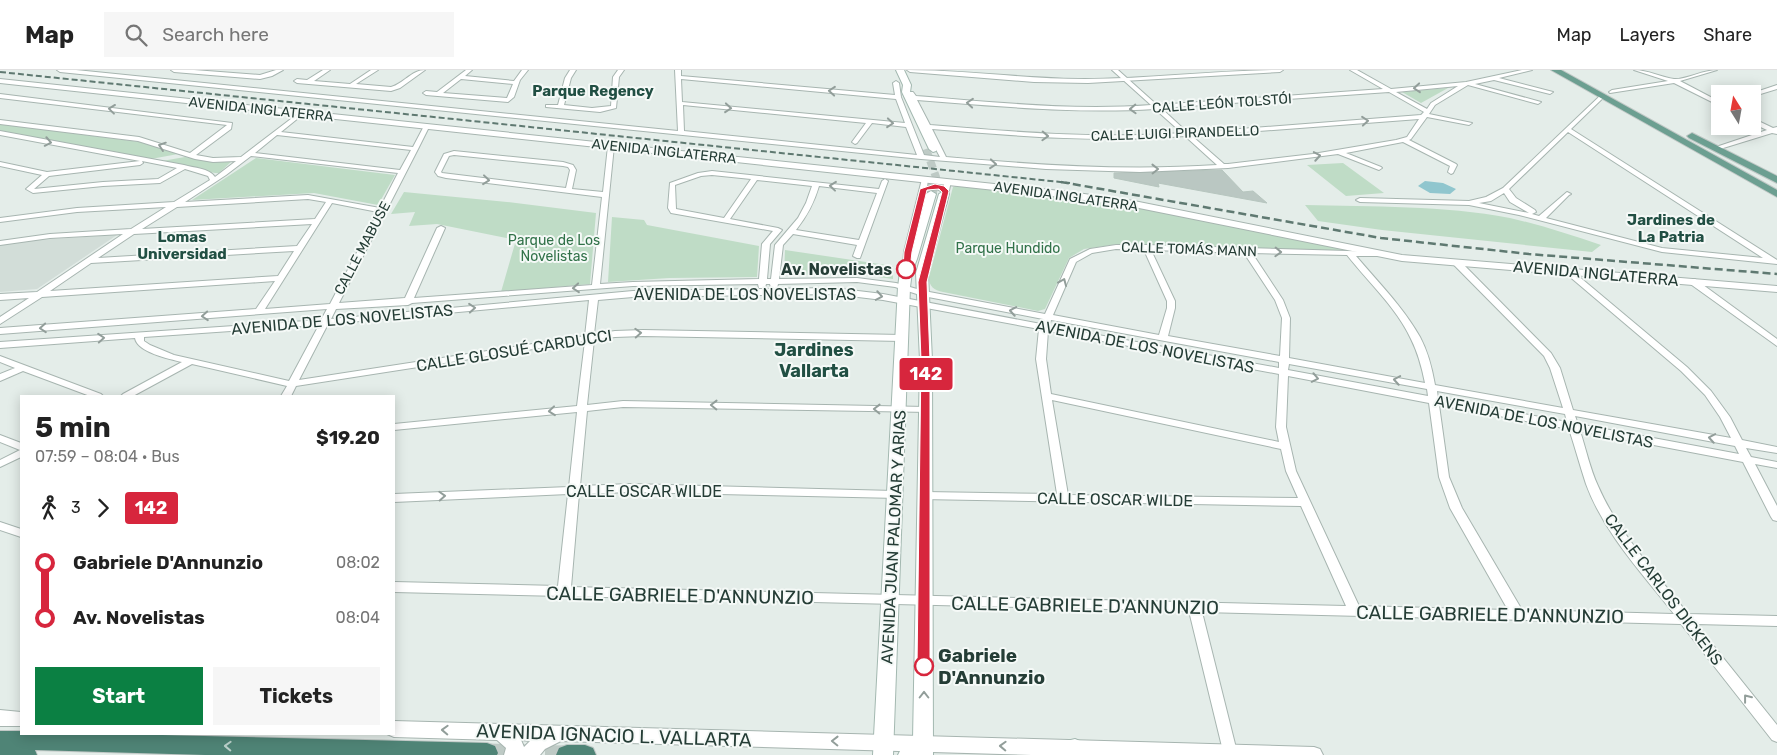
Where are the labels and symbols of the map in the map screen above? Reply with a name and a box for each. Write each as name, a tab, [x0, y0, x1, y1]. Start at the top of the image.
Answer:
district label: Parque Regency	[532, 82, 654, 100]
one-way arrow	[1413, 83, 1421, 94]
one-way arrow	[828, 85, 836, 96]
north arrow	[1711, 85, 1761, 135]
street label: CALLE LEÓN TOLSTÓI	[1152, 89, 1292, 117]
street label: AVENIDA INGLATERRA	[188, 93, 335, 126]
one-way arrow	[966, 98, 974, 109]
one-way arrow	[724, 102, 732, 113]
one-way arrow	[1129, 103, 1137, 114]
one-way arrow	[108, 104, 116, 115]
one-way arrow	[1361, 116, 1369, 127]
one-way arrow	[886, 118, 894, 129]
street label: CALLE LUIGI PIRANDELLO	[1090, 122, 1260, 145]
one-way arrow	[1041, 130, 1049, 141]
street label: AVENIDA INGLATERRA	[591, 135, 738, 168]
one-way arrow	[44, 136, 52, 146]
one-way arrow	[158, 142, 167, 152]
one-way arrow	[1312, 152, 1321, 162]
one-way arrow	[989, 158, 997, 169]
one-way arrow	[1151, 164, 1159, 175]
one-way arrow	[482, 174, 490, 185]
street label: AVENIDA INGLATERRA	[993, 178, 1140, 215]
one-way arrow	[828, 181, 836, 192]
street label: CALLE MABUSE	[331, 199, 394, 298]
district label: Jardines de La Patria	[1627, 211, 1715, 246]
district label: Lomas Universidad	[137, 228, 227, 263]
park label: Parque de Los Novelistas	[508, 232, 600, 265]
street label: CALLE TOMÁS MANN	[1121, 238, 1257, 260]
park label: Parque Hundido	[956, 240, 1060, 257]
one-way arrow	[1275, 246, 1283, 257]
street label: AVENIDA INGLATERRA	[1512, 257, 1680, 290]
marker: Av. Novelistas	[896, 259, 916, 279]
place label: Av. Novelistas	[781, 260, 892, 279]
one-way arrow	[1056, 278, 1067, 287]
one-way arrow	[572, 283, 580, 294]
street label: AVENIDA DE LOS NOVELISTAS	[634, 285, 856, 304]
one-way arrow	[874, 291, 883, 301]
street label: AVENIDA DE LOS NOVELISTAS	[230, 300, 454, 339]
one-way arrow	[469, 303, 477, 314]
one-way arrow	[1009, 306, 1018, 316]
one-way arrow	[200, 311, 208, 322]
street label: AVENIDA DE LOS NOVELISTAS	[1034, 316, 1256, 377]
one-way arrow	[38, 322, 46, 333]
street label: CALLE GLOSUÉ CARDUCCI	[415, 326, 613, 375]
one-way arrow	[634, 328, 642, 338]
one-way arrow	[97, 333, 105, 344]
district label: Jardines Vallarta	[774, 339, 854, 382]
line badge: 142	[897, 358, 955, 390]
one-way arrow	[1311, 372, 1319, 383]
one-way arrow	[1393, 376, 1401, 386]
street label: AVENIDA DE LOS NOVELISTAS	[1433, 391, 1655, 452]
one-way arrow	[710, 400, 718, 410]
one-way arrow	[873, 404, 880, 414]
one-way arrow	[548, 405, 556, 416]
street label: AVENIDA JUAN PALOMAR Y ARIAS	[877, 409, 910, 665]
one-way arrow	[1707, 433, 1716, 443]
street label: CALLE OSCAR WILDE	[566, 482, 722, 501]
street label: CALLE OSCAR WILDE	[1037, 489, 1193, 510]
one-way arrow	[439, 491, 447, 502]
street label: CALLE CARLOS DICKENS	[1600, 510, 1727, 669]
street label: CALLE GABRIELE D'ANNUNZIO	[546, 582, 814, 609]
street label: CALLE GABRIELE D'ANNUNZIO	[951, 592, 1219, 619]
street label: CALLE GABRIELE D'ANNUNZIO	[1356, 601, 1624, 628]
place label: Gabriele D'Annunzio	[938, 644, 1045, 689]
marker: Gabriele D'Annunzio	[914, 656, 934, 676]
one-way arrow	[919, 690, 929, 698]
one-way arrow	[1744, 695, 1752, 704]
street label: AVENIDA IGNACIO L. VALLARTA	[476, 719, 752, 752]
one-way arrow	[441, 725, 449, 736]
one-way arrow	[831, 736, 838, 746]
one-way arrow	[999, 740, 1007, 751]
one-way arrow	[224, 741, 232, 751]

